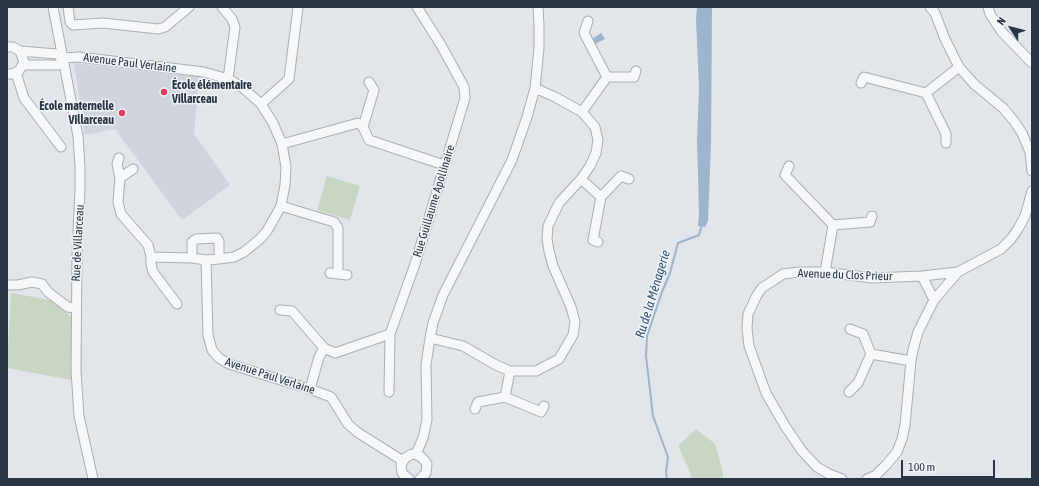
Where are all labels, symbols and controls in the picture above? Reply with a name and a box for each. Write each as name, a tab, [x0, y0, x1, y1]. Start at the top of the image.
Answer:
north arrow	[991, 8, 1031, 48]
text: N	[995, 15, 1008, 27]
street label: Avenue Paul Verlaine	[82, 50, 178, 76]
place label: École élémentaire Villarceau	[172, 78, 252, 106]
marker: École élémentaire Villarceau	[159, 87, 169, 97]
place label: École maternelle Villarceau	[39, 99, 114, 127]
marker: École maternelle Villarceau	[117, 108, 127, 118]
street label: Rue Guillaume Apollinaire	[410, 143, 458, 259]
street label: Rue de Villarceau	[69, 204, 87, 282]
water label: Ru de la Ménagerie	[632, 248, 674, 340]
street label: Avenue du Clos Prieur	[797, 266, 893, 284]
street label: Avenue Paul Verlaine	[223, 355, 317, 397]
scale bar	[903, 452, 997, 478]
text: 100 m	[908, 460, 935, 474]

